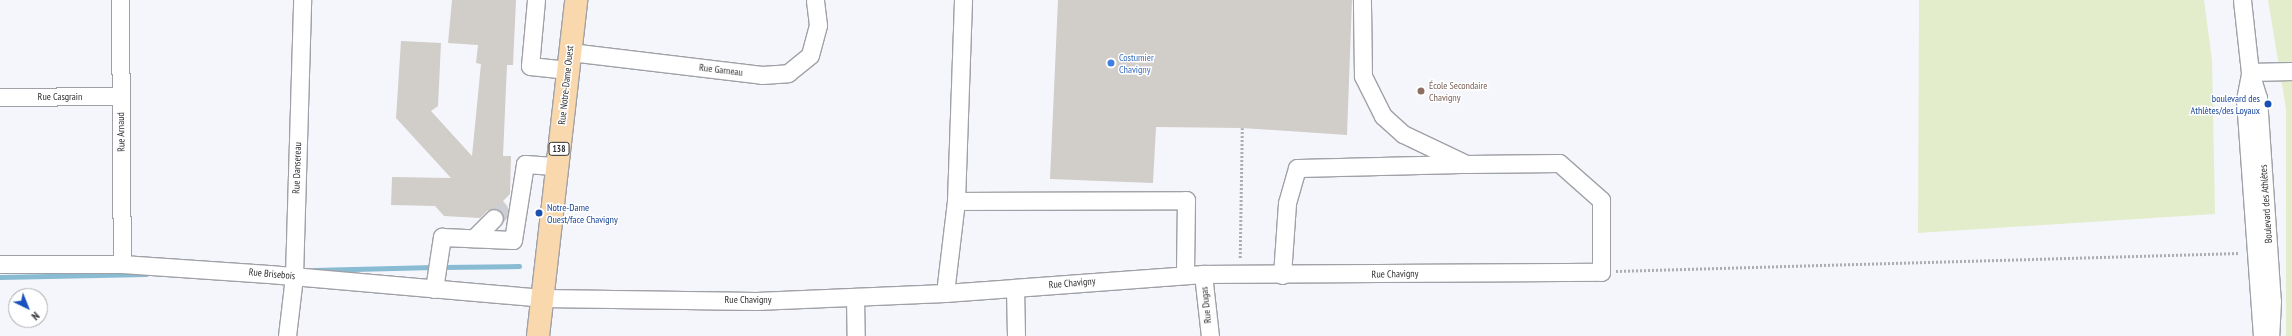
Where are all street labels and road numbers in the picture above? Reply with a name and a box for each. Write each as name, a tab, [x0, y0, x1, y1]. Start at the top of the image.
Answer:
street label: Rue Notre-Dame Ouest	[556, 45, 576, 125]
street label: Rue Garneau	[698, 61, 744, 79]
street label: Rue Casgrain	[38, 91, 82, 103]
street label: Rue Arnaud	[115, 112, 127, 152]
street label: Rue Dansereau	[290, 142, 304, 194]
road number: 138	[548, 142, 570, 156]
street label: Boulevard des Athlètes	[2257, 164, 2275, 244]
street label: Rue Brisebois	[248, 266, 296, 282]
street label: Rue Chavigny	[1371, 268, 1419, 280]
street label: Rue Chavigny	[1048, 275, 1096, 291]
street label: Rue Dugas	[1198, 286, 1214, 324]
street label: Rue Chavigny	[725, 294, 771, 306]

